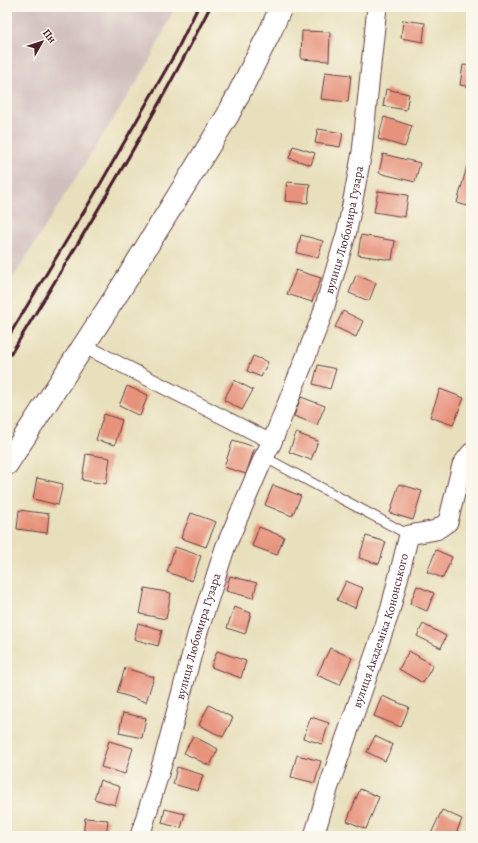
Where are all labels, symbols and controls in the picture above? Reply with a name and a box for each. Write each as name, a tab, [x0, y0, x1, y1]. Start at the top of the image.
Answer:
north arrow	[22, 22, 62, 62]
text: Пн	[39, 26, 60, 47]
street label: вулиця Любомира Гузара	[321, 164, 367, 296]
street label: вулиця Академіка Кононського	[349, 552, 412, 710]
street label: вулиця Любомира Гузара	[172, 571, 225, 701]

